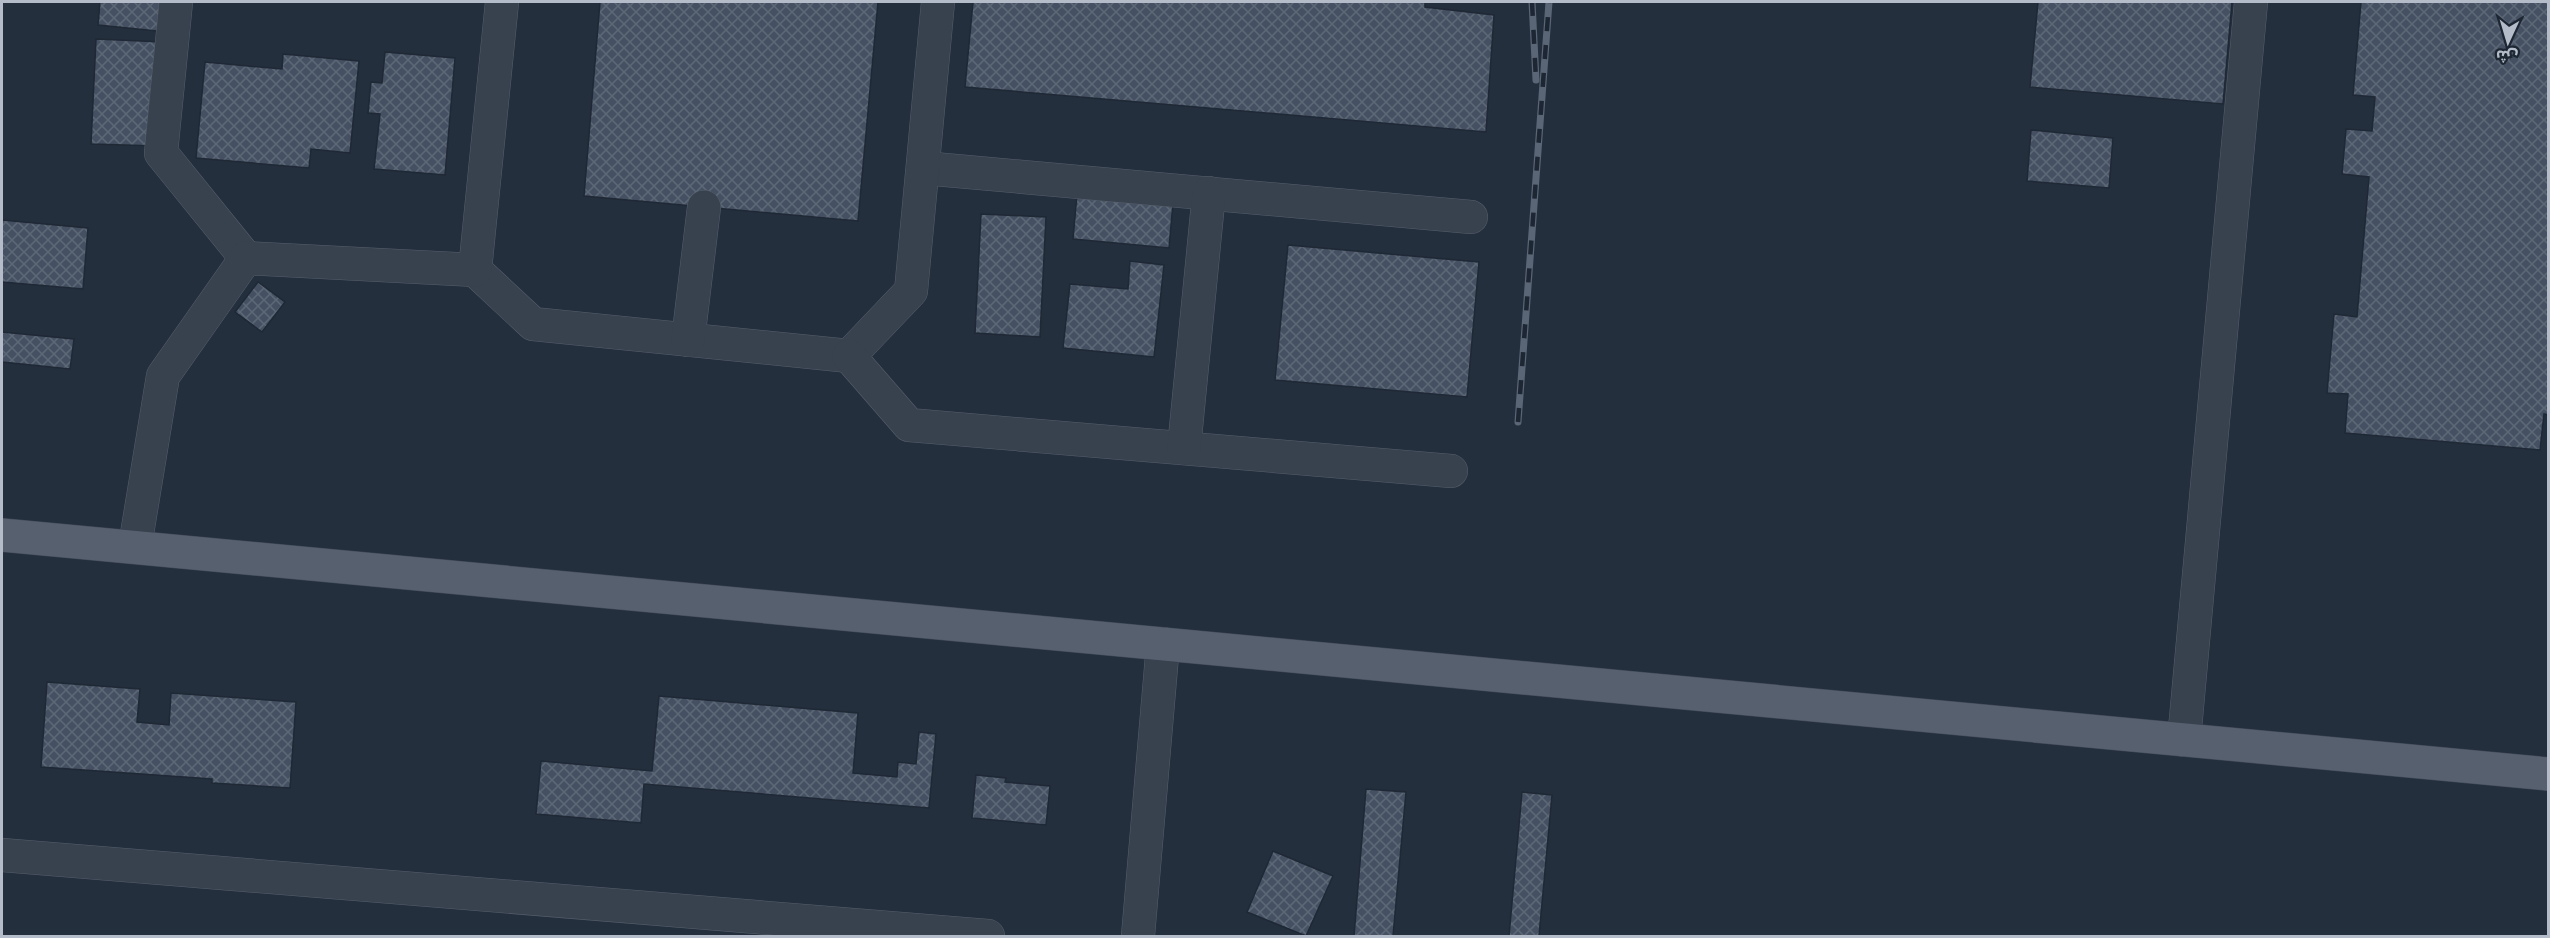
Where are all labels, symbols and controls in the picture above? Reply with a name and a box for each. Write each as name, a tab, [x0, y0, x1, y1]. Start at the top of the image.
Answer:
north arrow	[2478, 12, 2538, 72]
text: ش	[2495, 45, 2519, 69]

